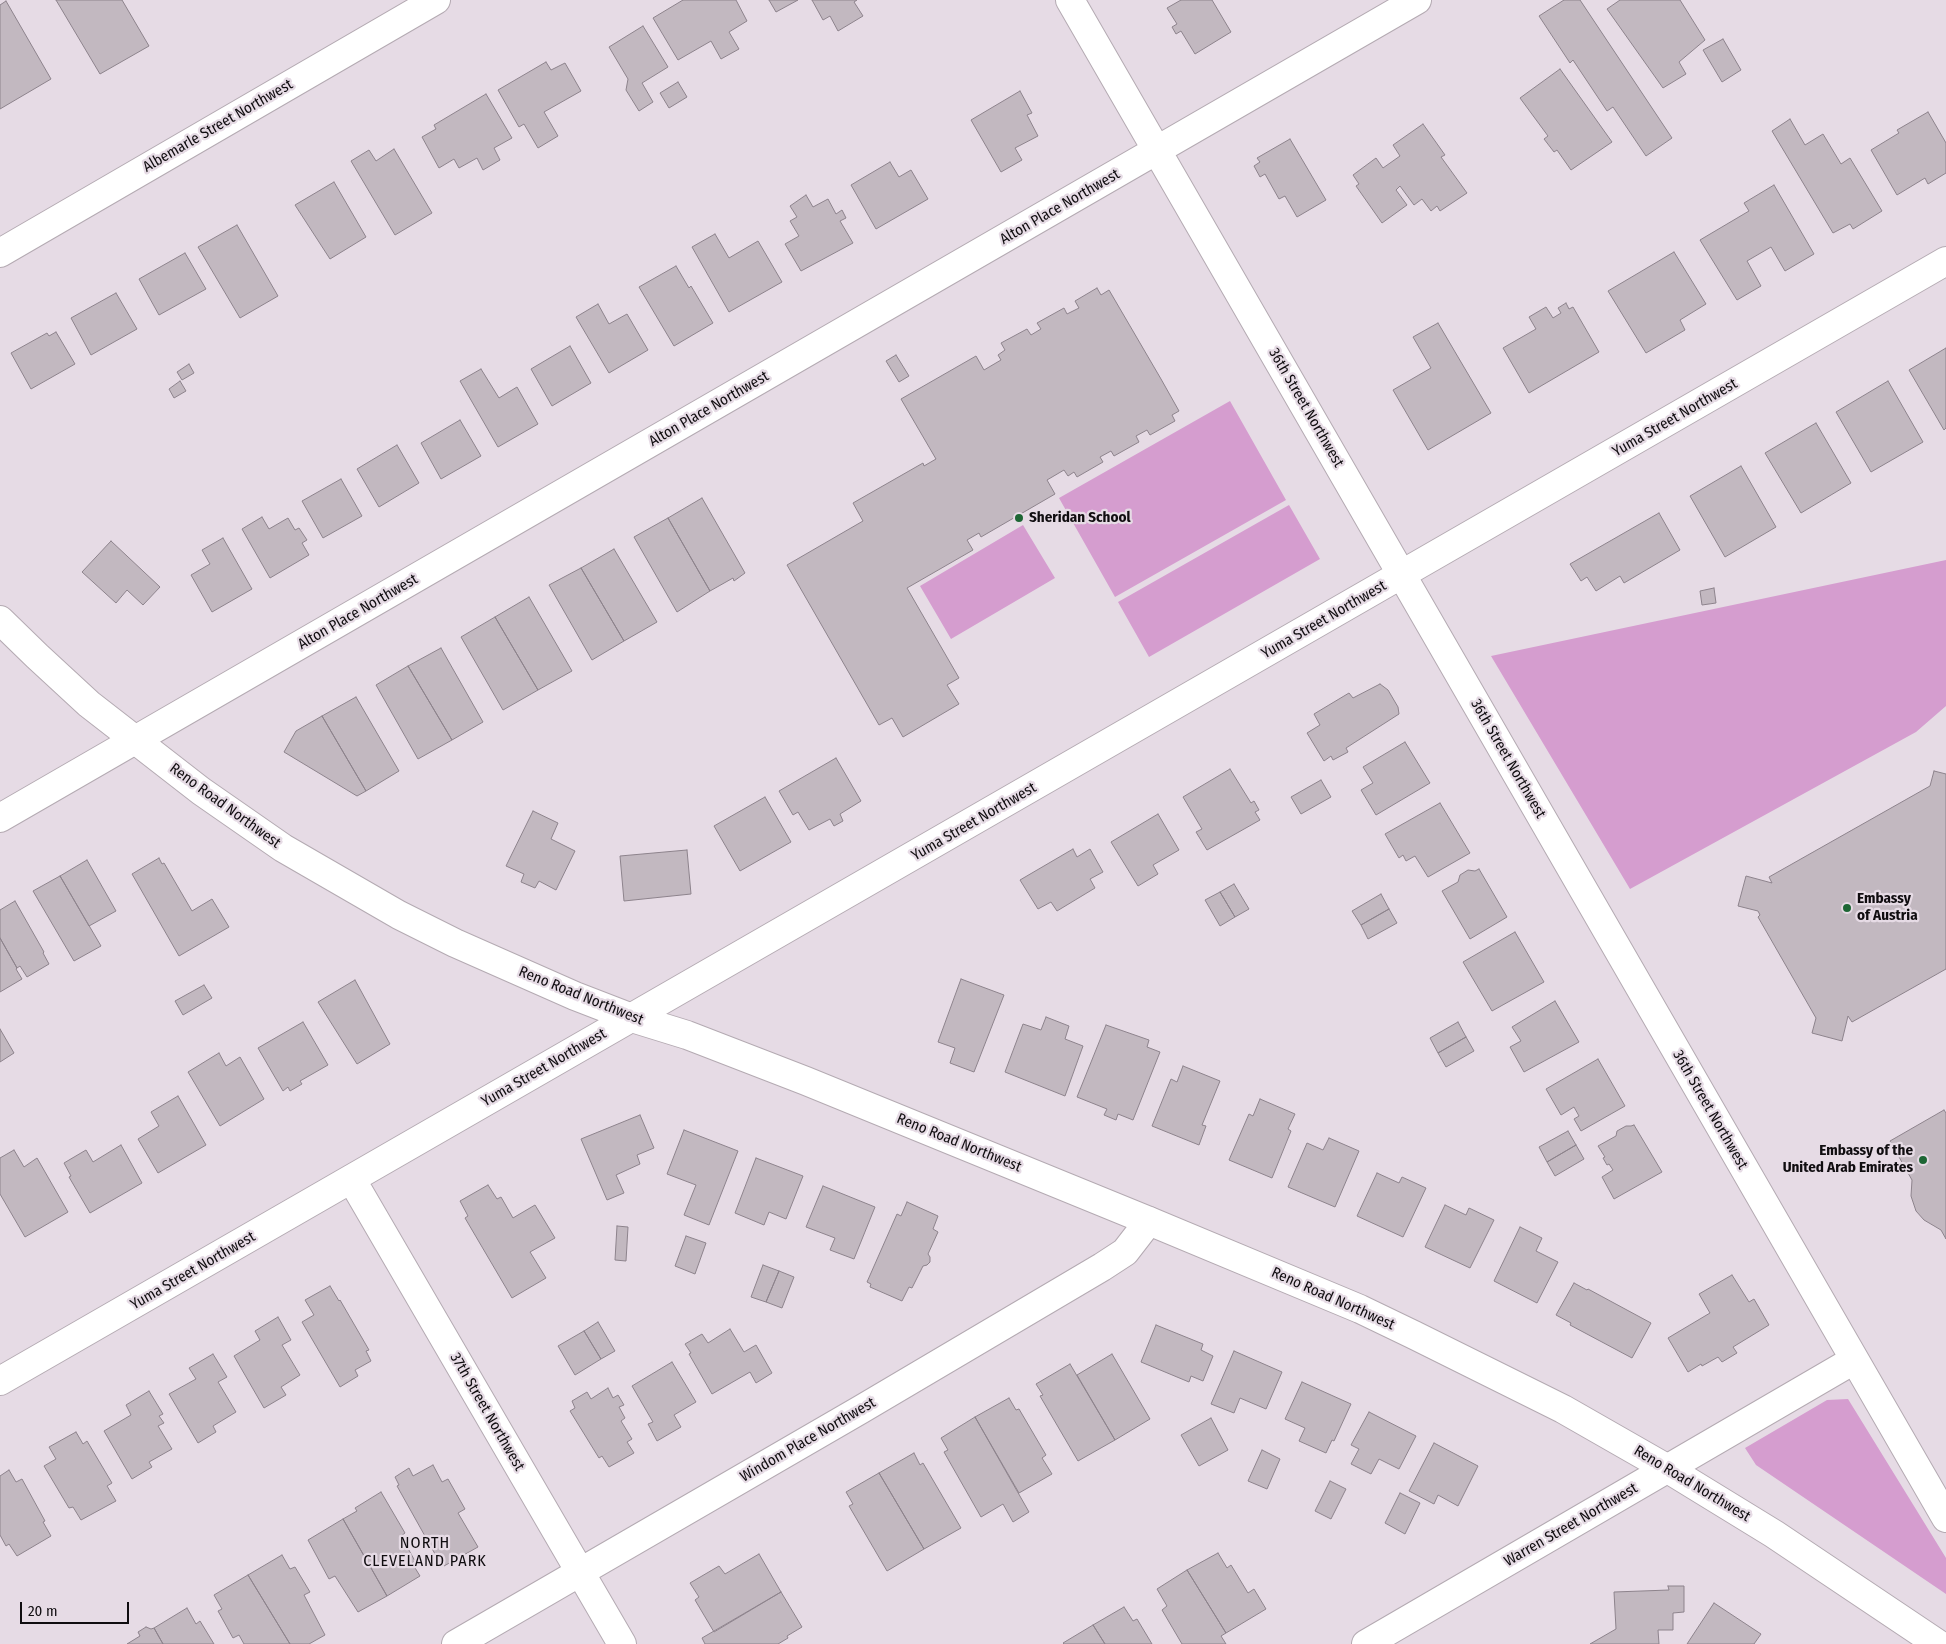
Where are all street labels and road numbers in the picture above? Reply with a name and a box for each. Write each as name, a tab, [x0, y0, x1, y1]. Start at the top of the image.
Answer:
street label: Albemarle Street Northwest	[140, 76, 296, 176]
street label: Alton Place Northwest	[997, 165, 1123, 249]
street label: 36th Street Northwest	[1265, 345, 1347, 471]
street label: Alton Place Northwest	[646, 367, 772, 451]
street label: Yuma Street Northwest	[1609, 375, 1741, 461]
street label: Alton Place Northwest	[295, 570, 421, 654]
street label: Yuma Street Northwest	[1258, 577, 1390, 663]
street label: 36th Street Northwest	[1467, 696, 1549, 822]
street label: Reno Road Northwest	[166, 760, 284, 852]
street label: Yuma Street Northwest	[908, 779, 1040, 865]
street label: Reno Road Northwest	[516, 963, 646, 1029]
street label: Yuma Street Northwest	[478, 1025, 610, 1111]
street label: 36th Street Northwest	[1669, 1047, 1751, 1173]
street label: Reno Road Northwest	[894, 1110, 1024, 1176]
street label: Yuma Street Northwest	[127, 1228, 259, 1314]
street label: Reno Road Northwest	[1269, 1264, 1397, 1334]
street label: 37th Street Northwest	[446, 1350, 528, 1474]
street label: Windom Place Northwest	[737, 1394, 879, 1486]
street label: Reno Road Northwest	[1630, 1442, 1754, 1526]
street label: Warren Street Northwest	[1501, 1479, 1641, 1571]

